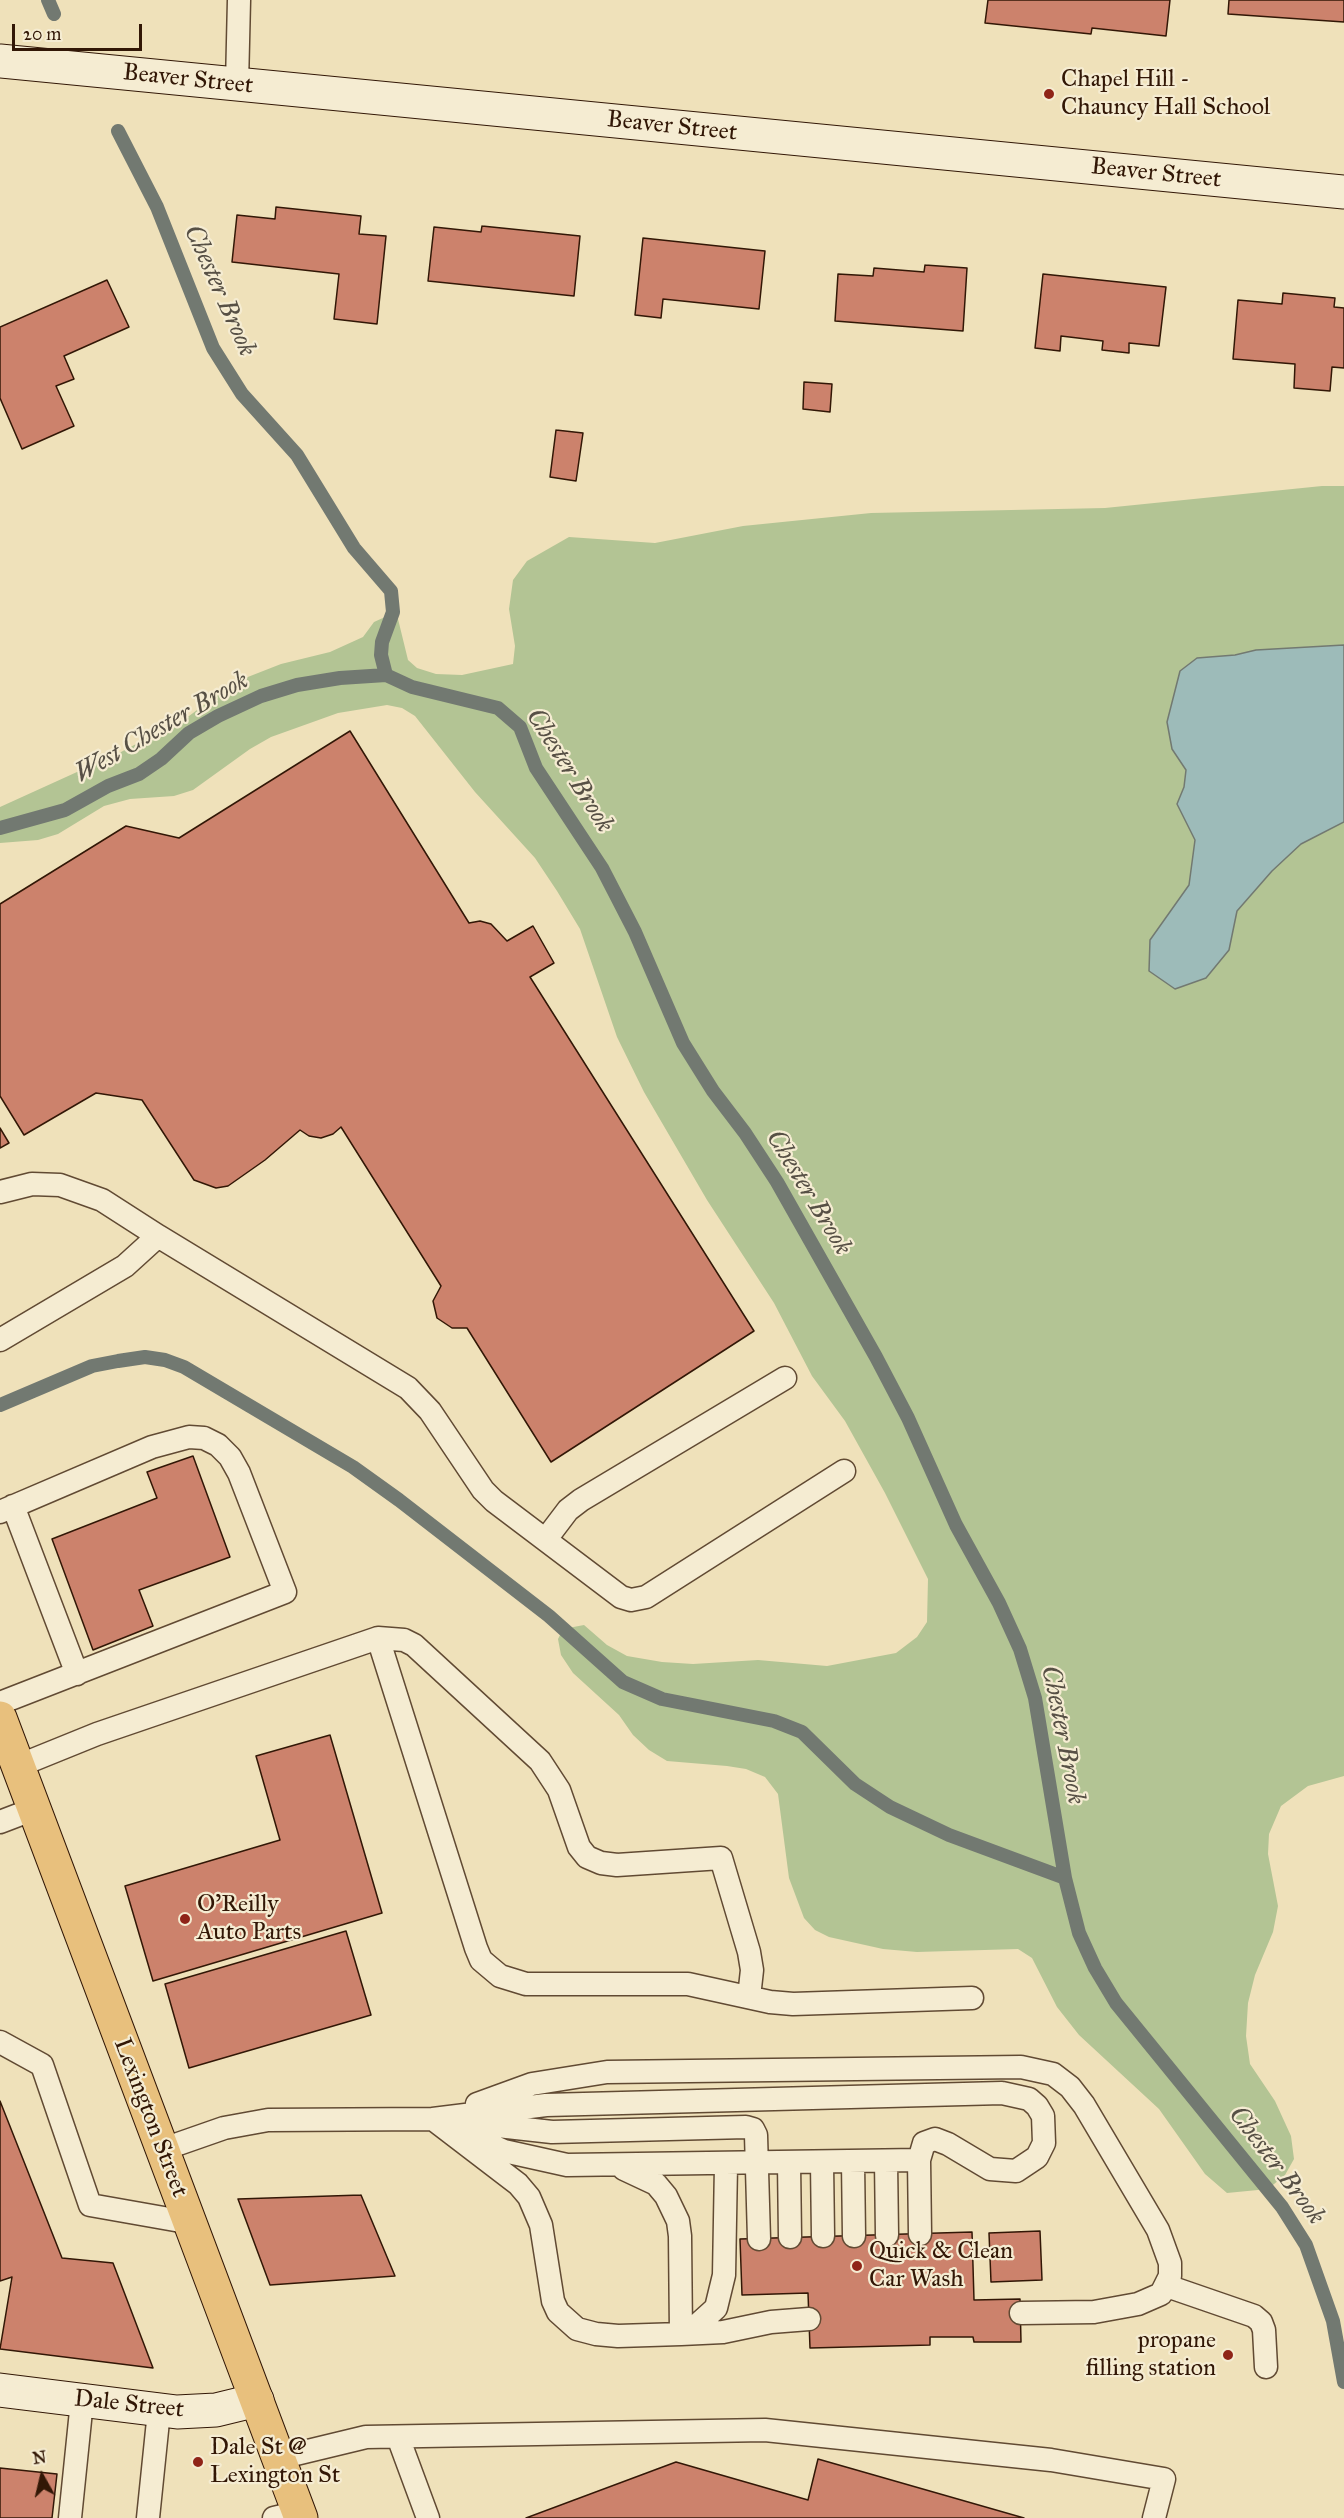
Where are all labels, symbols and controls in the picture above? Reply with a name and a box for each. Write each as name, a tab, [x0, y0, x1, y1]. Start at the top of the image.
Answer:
scale bar	[15, 12, 146, 50]
text: 20 m	[23, 23, 61, 45]
street label: Beaver Street	[121, 59, 255, 101]
place label: Chapel Hill - Chauncy Hall School	[1061, 66, 1270, 122]
marker: Chapel Hill - Chauncy Hall School	[1042, 87, 1056, 101]
street label: Beaver Street	[605, 106, 739, 148]
street label: Beaver Street	[1089, 153, 1223, 195]
water label: Chester Brook	[176, 220, 262, 362]
water label: West Chester Brook	[69, 666, 255, 790]
water label: Chester Brook	[518, 703, 620, 839]
water label: Chester Brook	[758, 1125, 858, 1261]
water label: Chester Brook	[1033, 1663, 1091, 1807]
place label: O'Reilly Auto Parts	[197, 1891, 301, 1947]
marker: O'Reilly Auto Parts	[178, 1912, 192, 1926]
street label: Lexington Street	[107, 2035, 193, 2201]
water label: Chester Brook	[1221, 2100, 1331, 2232]
place label: Quick & Clean Car Wash	[869, 2238, 1013, 2294]
marker: Quick & Clean Car Wash	[850, 2259, 864, 2273]
place label: propane filling station	[1086, 2327, 1216, 2383]
marker: propane filling station	[1221, 2348, 1235, 2362]
street label: Dale Street	[73, 2385, 185, 2425]
place label: Dale St @ Lexington St	[210, 2434, 340, 2490]
north arrow	[12, 2446, 72, 2506]
text: N	[31, 2447, 47, 2468]
marker: Dale St @ Lexington St	[191, 2455, 205, 2469]

